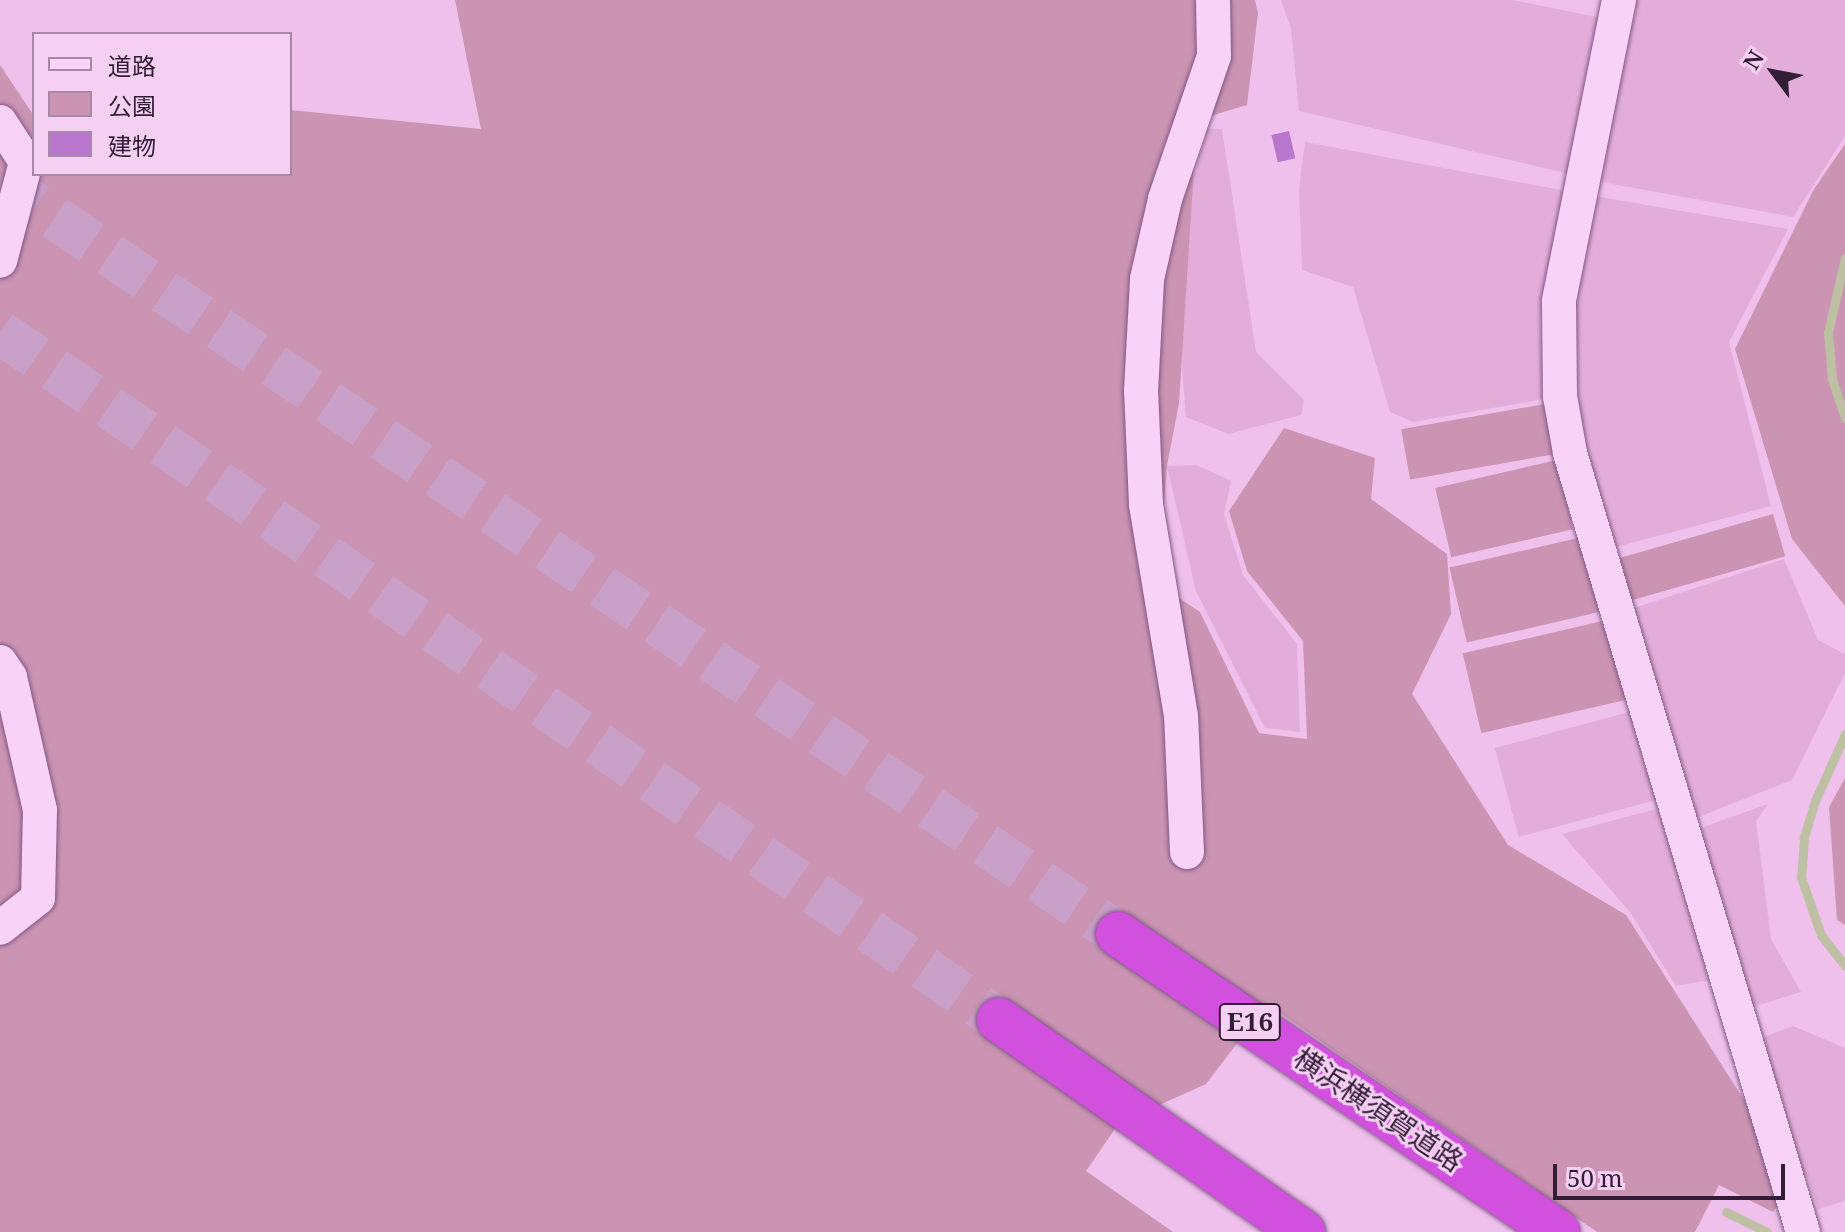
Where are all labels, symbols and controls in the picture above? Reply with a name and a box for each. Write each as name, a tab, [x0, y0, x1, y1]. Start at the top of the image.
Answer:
legend	[32, 32, 292, 176]
north arrow	[1733, 32, 1813, 112]
text: N	[1735, 44, 1770, 75]
text: 道路	[108, 49, 156, 82]
text: 公園	[108, 89, 156, 122]
text: 建物	[108, 129, 156, 162]
road number: E16	[1218, 1000, 1282, 1044]
street label: 横浜横須賀道路	[1288, 1040, 1470, 1178]
scale bar	[1557, 1148, 1789, 1198]
text: 50 m	[1567, 1161, 1623, 1194]

